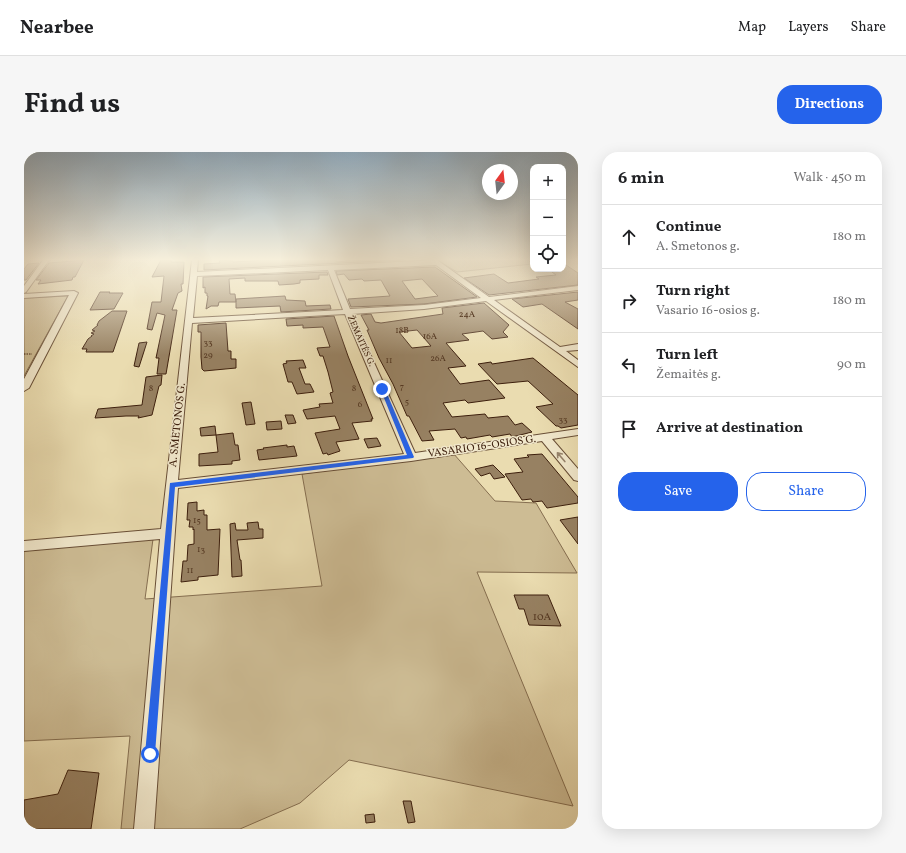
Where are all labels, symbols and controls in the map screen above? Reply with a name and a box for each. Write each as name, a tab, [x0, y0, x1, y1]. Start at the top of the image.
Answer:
text: Nearbee	[20, 15, 94, 41]
text: Map	[738, 18, 766, 37]
text: Layers	[788, 18, 828, 37]
text: Share	[850, 18, 886, 37]
text: Find us	[24, 85, 120, 124]
button: Directions	[777, 85, 882, 124]
north arrow	[482, 164, 518, 200]
map controls	[530, 164, 566, 272]
button: +	[530, 164, 566, 200]
text: 6 min	[618, 167, 664, 190]
text: Walk · 450 m	[793, 169, 866, 187]
button: −	[530, 200, 566, 236]
text: Continue	[656, 217, 721, 238]
icon: ahead	[618, 226, 640, 248]
text: 180 m	[832, 228, 866, 246]
button: locate	[530, 236, 566, 272]
text: A. Smetonos g.	[656, 238, 740, 256]
text: Turn right	[656, 281, 730, 302]
icon: right	[618, 290, 640, 312]
text: 180 m	[832, 292, 866, 310]
text: Vasario 16-osios g.	[656, 302, 760, 320]
house number: 24A	[459, 308, 476, 321]
street label: ŽEMAITĖS G.	[344, 313, 378, 369]
house number: 18B	[395, 324, 409, 337]
house number: 16A	[423, 330, 438, 343]
house number: 33	[203, 336, 213, 349]
text: Turn left	[656, 345, 718, 366]
house number: 29	[203, 349, 213, 362]
house number: 26A	[430, 352, 447, 365]
house number: 11	[386, 354, 392, 367]
icon: left	[618, 354, 640, 376]
text: 90 m	[837, 356, 866, 374]
text: Žemaitės g.	[656, 366, 721, 384]
route end	[373, 380, 391, 398]
house number: 7	[400, 380, 404, 393]
house number: 8	[149, 382, 154, 395]
street label: A. SMETONOS G.	[166, 382, 190, 468]
house number: 8	[352, 382, 357, 395]
house number: 5	[405, 395, 409, 408]
house number: 6	[358, 398, 363, 411]
house number: 33	[558, 413, 568, 426]
icon: arrive	[618, 418, 640, 440]
text: Arrive at destination	[656, 418, 803, 439]
street label: VASARIO 16-OSIOS G.	[427, 432, 538, 462]
one-way arrow	[557, 452, 566, 463]
button: Save	[618, 472, 738, 511]
button: Share	[746, 472, 866, 511]
house number: 15	[193, 514, 201, 527]
house number: 13	[197, 543, 205, 556]
house number: 11	[187, 564, 193, 577]
house number: 10A	[533, 610, 552, 625]
route start	[141, 745, 159, 763]

